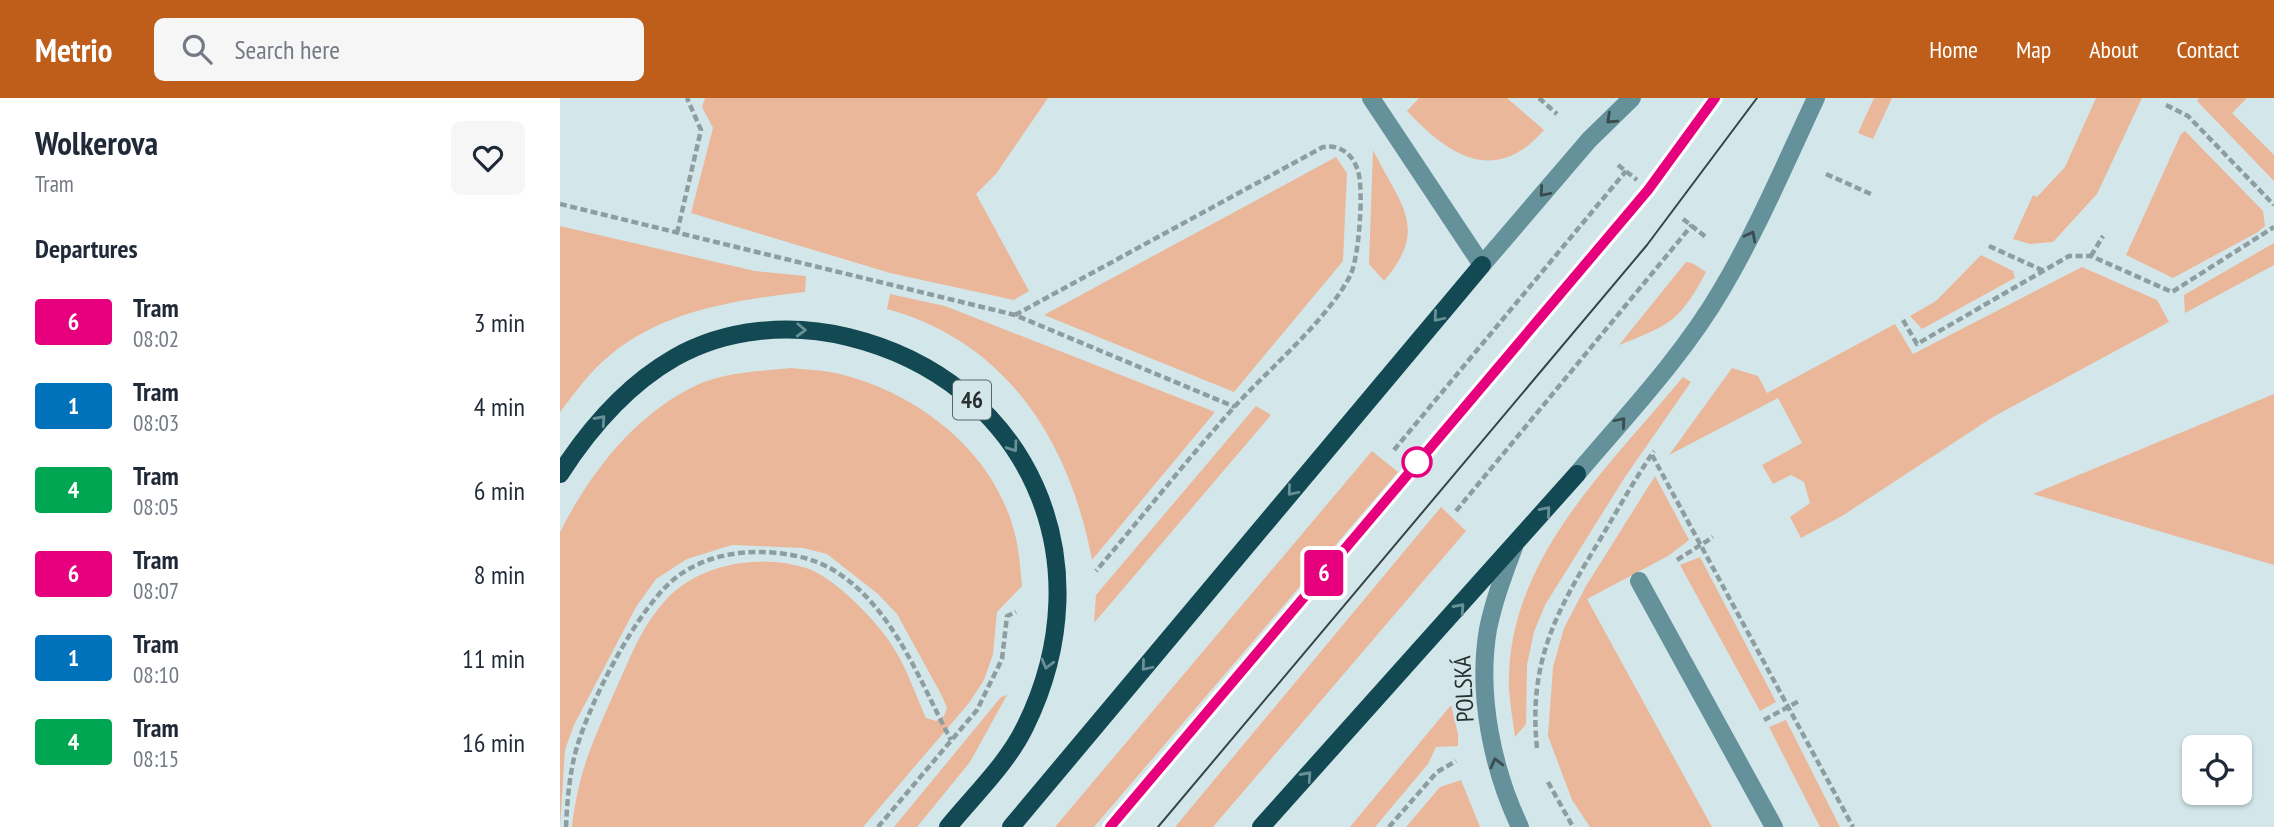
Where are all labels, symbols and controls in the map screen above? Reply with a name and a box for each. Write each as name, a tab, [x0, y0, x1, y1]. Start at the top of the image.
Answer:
search box	[154, 18, 644, 81]
text: Metrio	[35, 28, 112, 71]
icon: search	[178, 30, 216, 68]
text: Search here	[234, 33, 340, 66]
text: Home	[1929, 34, 1978, 65]
text: Map	[2016, 34, 2051, 65]
text: About	[2089, 34, 2138, 65]
text: Contact	[2176, 34, 2239, 65]
one-way arrow	[1606, 111, 1619, 124]
text: Wolkerova	[35, 121, 158, 164]
button: heart	[451, 121, 525, 195]
text: Tram	[35, 169, 74, 198]
one-way arrow	[1540, 183, 1552, 196]
one-way arrow	[1743, 230, 1756, 243]
text: Departures	[35, 232, 138, 265]
text: Tram	[133, 291, 179, 324]
text: 6	[68, 306, 79, 337]
text: 3 min	[474, 306, 525, 339]
one-way arrow	[1434, 309, 1446, 322]
one-way arrow	[796, 323, 807, 338]
text: 08:02	[133, 324, 179, 353]
text: Tram	[133, 375, 179, 408]
road number: 46	[953, 380, 991, 420]
text: 1	[68, 390, 79, 421]
text: 4 min	[474, 390, 525, 423]
text: 08:03	[133, 408, 179, 437]
one-way arrow	[593, 415, 606, 428]
one-way arrow	[1613, 417, 1625, 430]
one-way arrow	[1005, 439, 1017, 452]
unlabelled marker	[1402, 447, 1432, 477]
text: Tram	[133, 459, 179, 492]
text: 4	[68, 474, 79, 505]
text: 6 min	[474, 474, 525, 507]
one-way arrow	[1288, 483, 1300, 496]
text: 08:05	[133, 492, 179, 521]
one-way arrow	[1538, 506, 1550, 519]
text: Tram	[133, 543, 179, 576]
line badge: 6	[1301, 550, 1347, 596]
text: 6	[1318, 557, 1330, 588]
text: 6	[68, 558, 79, 589]
text: 8 min	[474, 558, 525, 591]
text: 08:07	[133, 576, 179, 605]
one-way arrow	[1451, 603, 1464, 616]
text: Tram	[133, 627, 179, 660]
text: 1	[68, 642, 79, 673]
text: 11 min	[462, 642, 525, 675]
street label: POLSKÁ	[1446, 654, 1481, 723]
one-way arrow	[1142, 657, 1154, 670]
one-way arrow	[1041, 658, 1055, 670]
text: 08:10	[133, 660, 179, 689]
text: Tram	[133, 711, 179, 744]
text: 4	[68, 726, 79, 757]
text: 16 min	[462, 726, 525, 759]
map controls	[2182, 735, 2252, 805]
button: locate	[2182, 735, 2252, 805]
text: 08:15	[133, 744, 179, 773]
one-way arrow	[1490, 757, 1504, 769]
one-way arrow	[1299, 771, 1311, 784]

